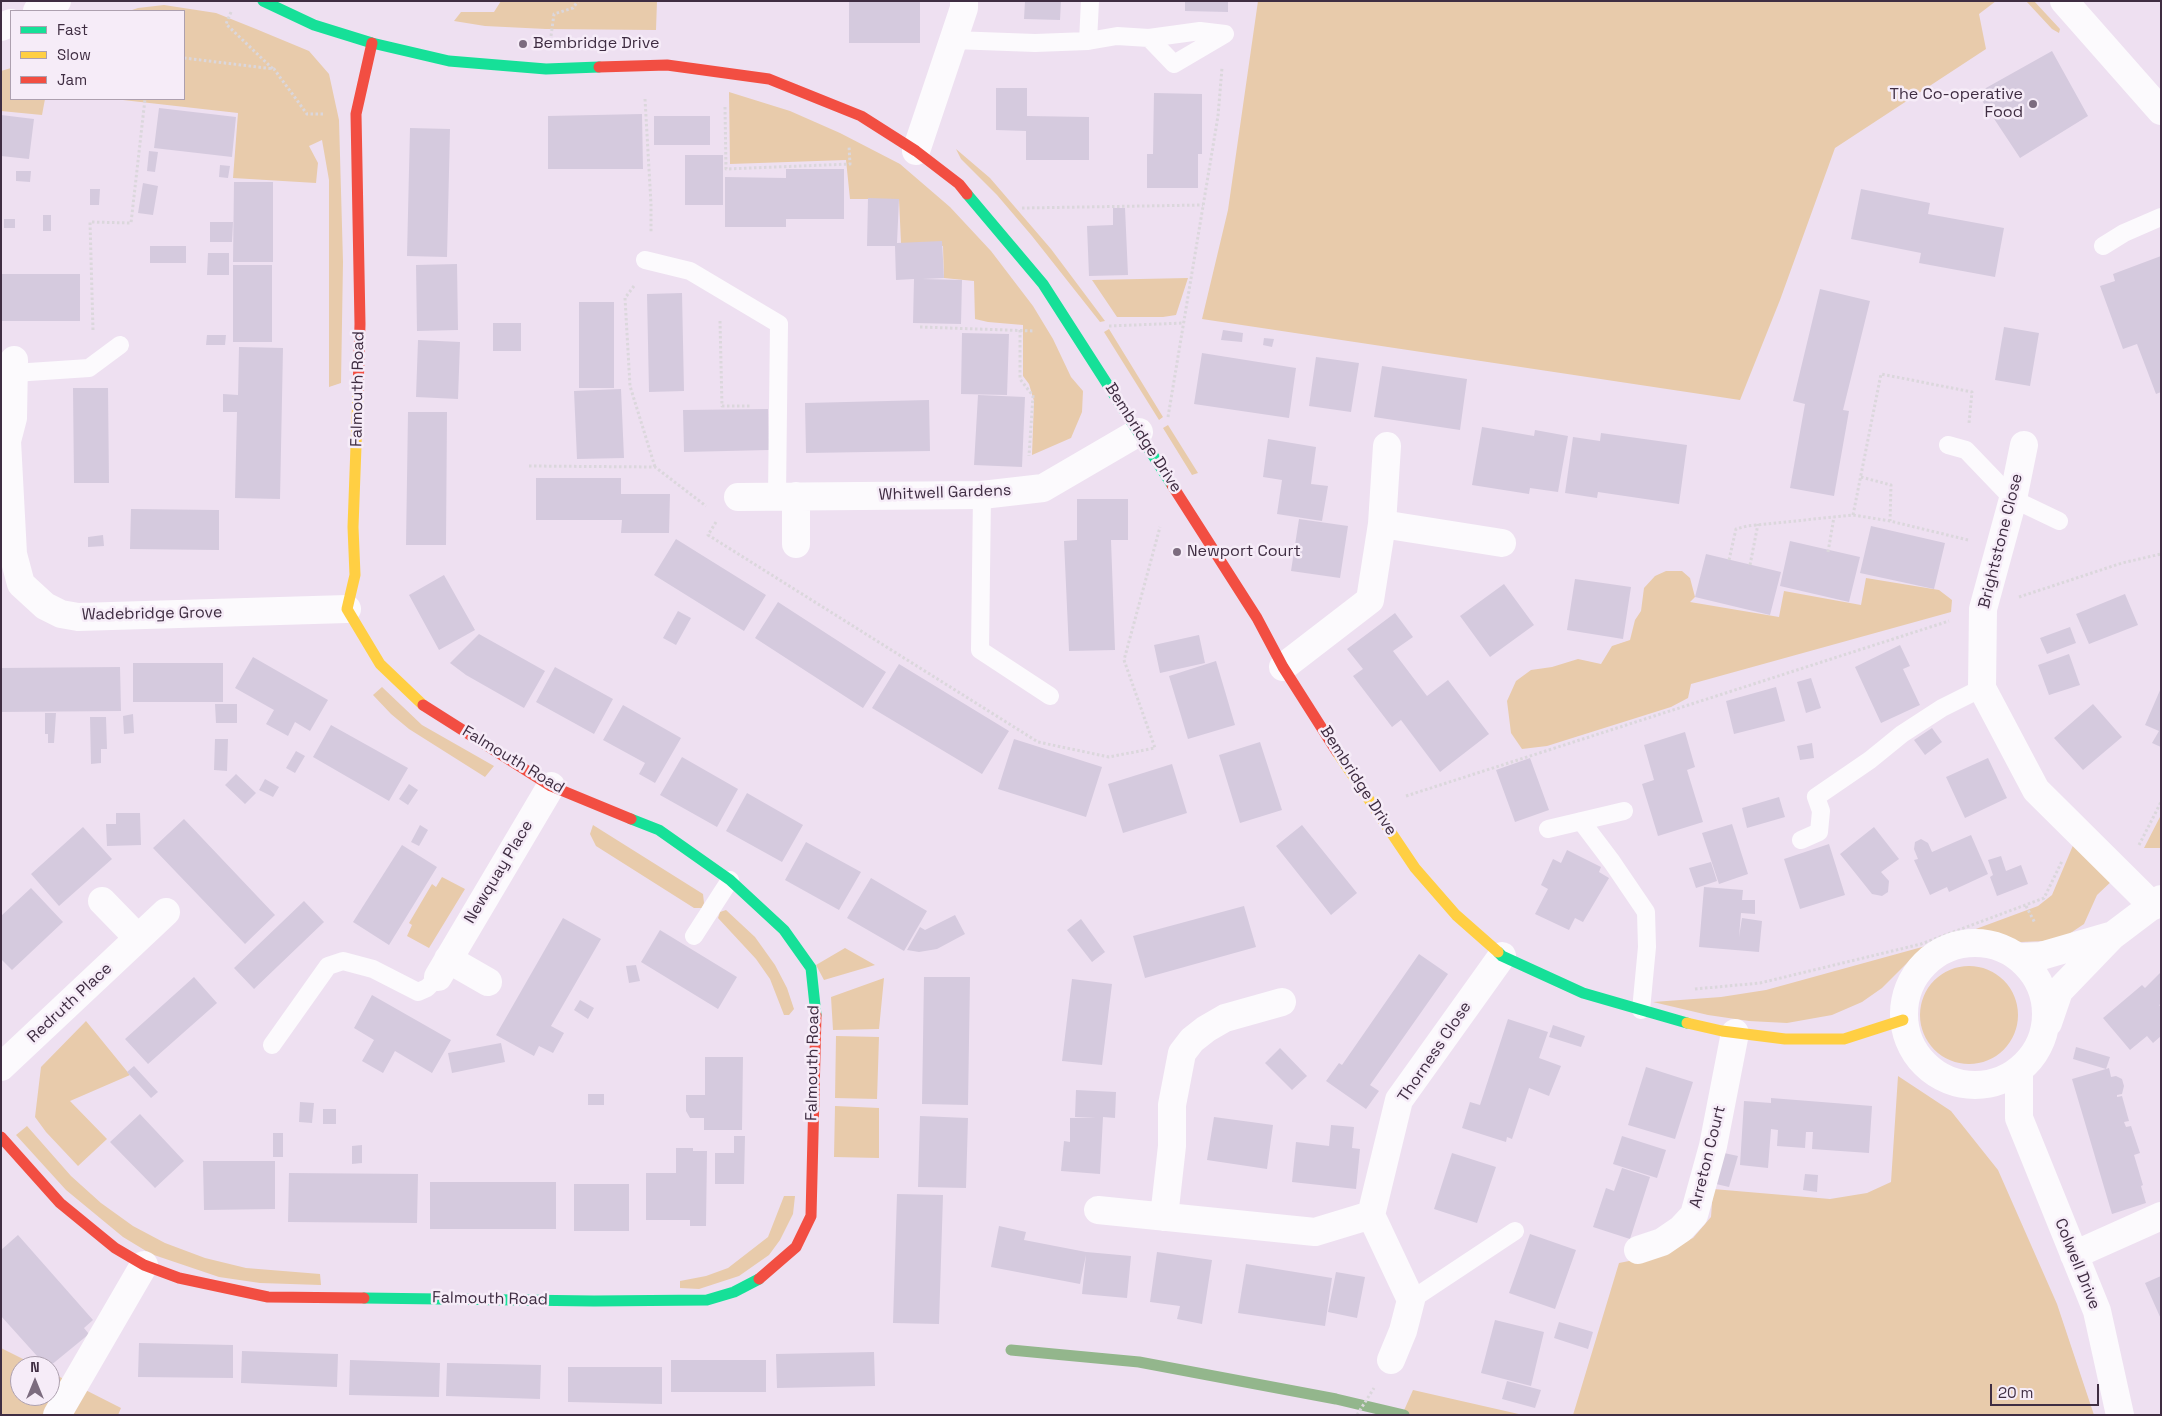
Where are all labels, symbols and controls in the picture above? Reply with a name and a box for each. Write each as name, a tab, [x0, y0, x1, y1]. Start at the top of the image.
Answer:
legend	[10, 10, 185, 100]
text: Fast	[57, 20, 88, 39]
place label: Bembridge Drive	[533, 34, 660, 54]
marker: Bembridge Drive	[517, 38, 529, 50]
text: Slow	[57, 45, 91, 64]
text: Jam	[57, 70, 87, 89]
place label: The Co-operative Food	[1890, 85, 2023, 123]
marker: The Co-operative Food	[2027, 98, 2039, 110]
street label: Falmouth Road	[347, 331, 369, 447]
street label: Bembridge Drive	[1100, 380, 1186, 496]
street label: Brightstone Close	[1975, 472, 2027, 610]
street label: Whitwell Gardens	[878, 481, 1012, 505]
place label: Newport Court	[1187, 542, 1301, 562]
marker: Newport Court	[1171, 546, 1183, 558]
street label: Wadebridge Grove	[82, 603, 222, 625]
street label: Falmouth Road	[458, 722, 568, 798]
street label: Bembridge Drive	[1315, 723, 1401, 839]
street label: Newquay Place	[461, 817, 537, 927]
street label: Redruth Place	[24, 959, 116, 1047]
street label: Thorness Close	[1394, 998, 1476, 1106]
street label: Falmouth Road	[802, 1005, 824, 1121]
street label: Arreton Court	[1686, 1104, 1730, 1210]
street label: Colwell Drive	[2050, 1216, 2104, 1312]
street label: Falmouth Road	[432, 1288, 548, 1310]
north arrow	[10, 1356, 60, 1406]
text: N	[30, 1358, 40, 1376]
scale bar	[1992, 1374, 2101, 1406]
text: 20 m	[1998, 1383, 2033, 1402]

